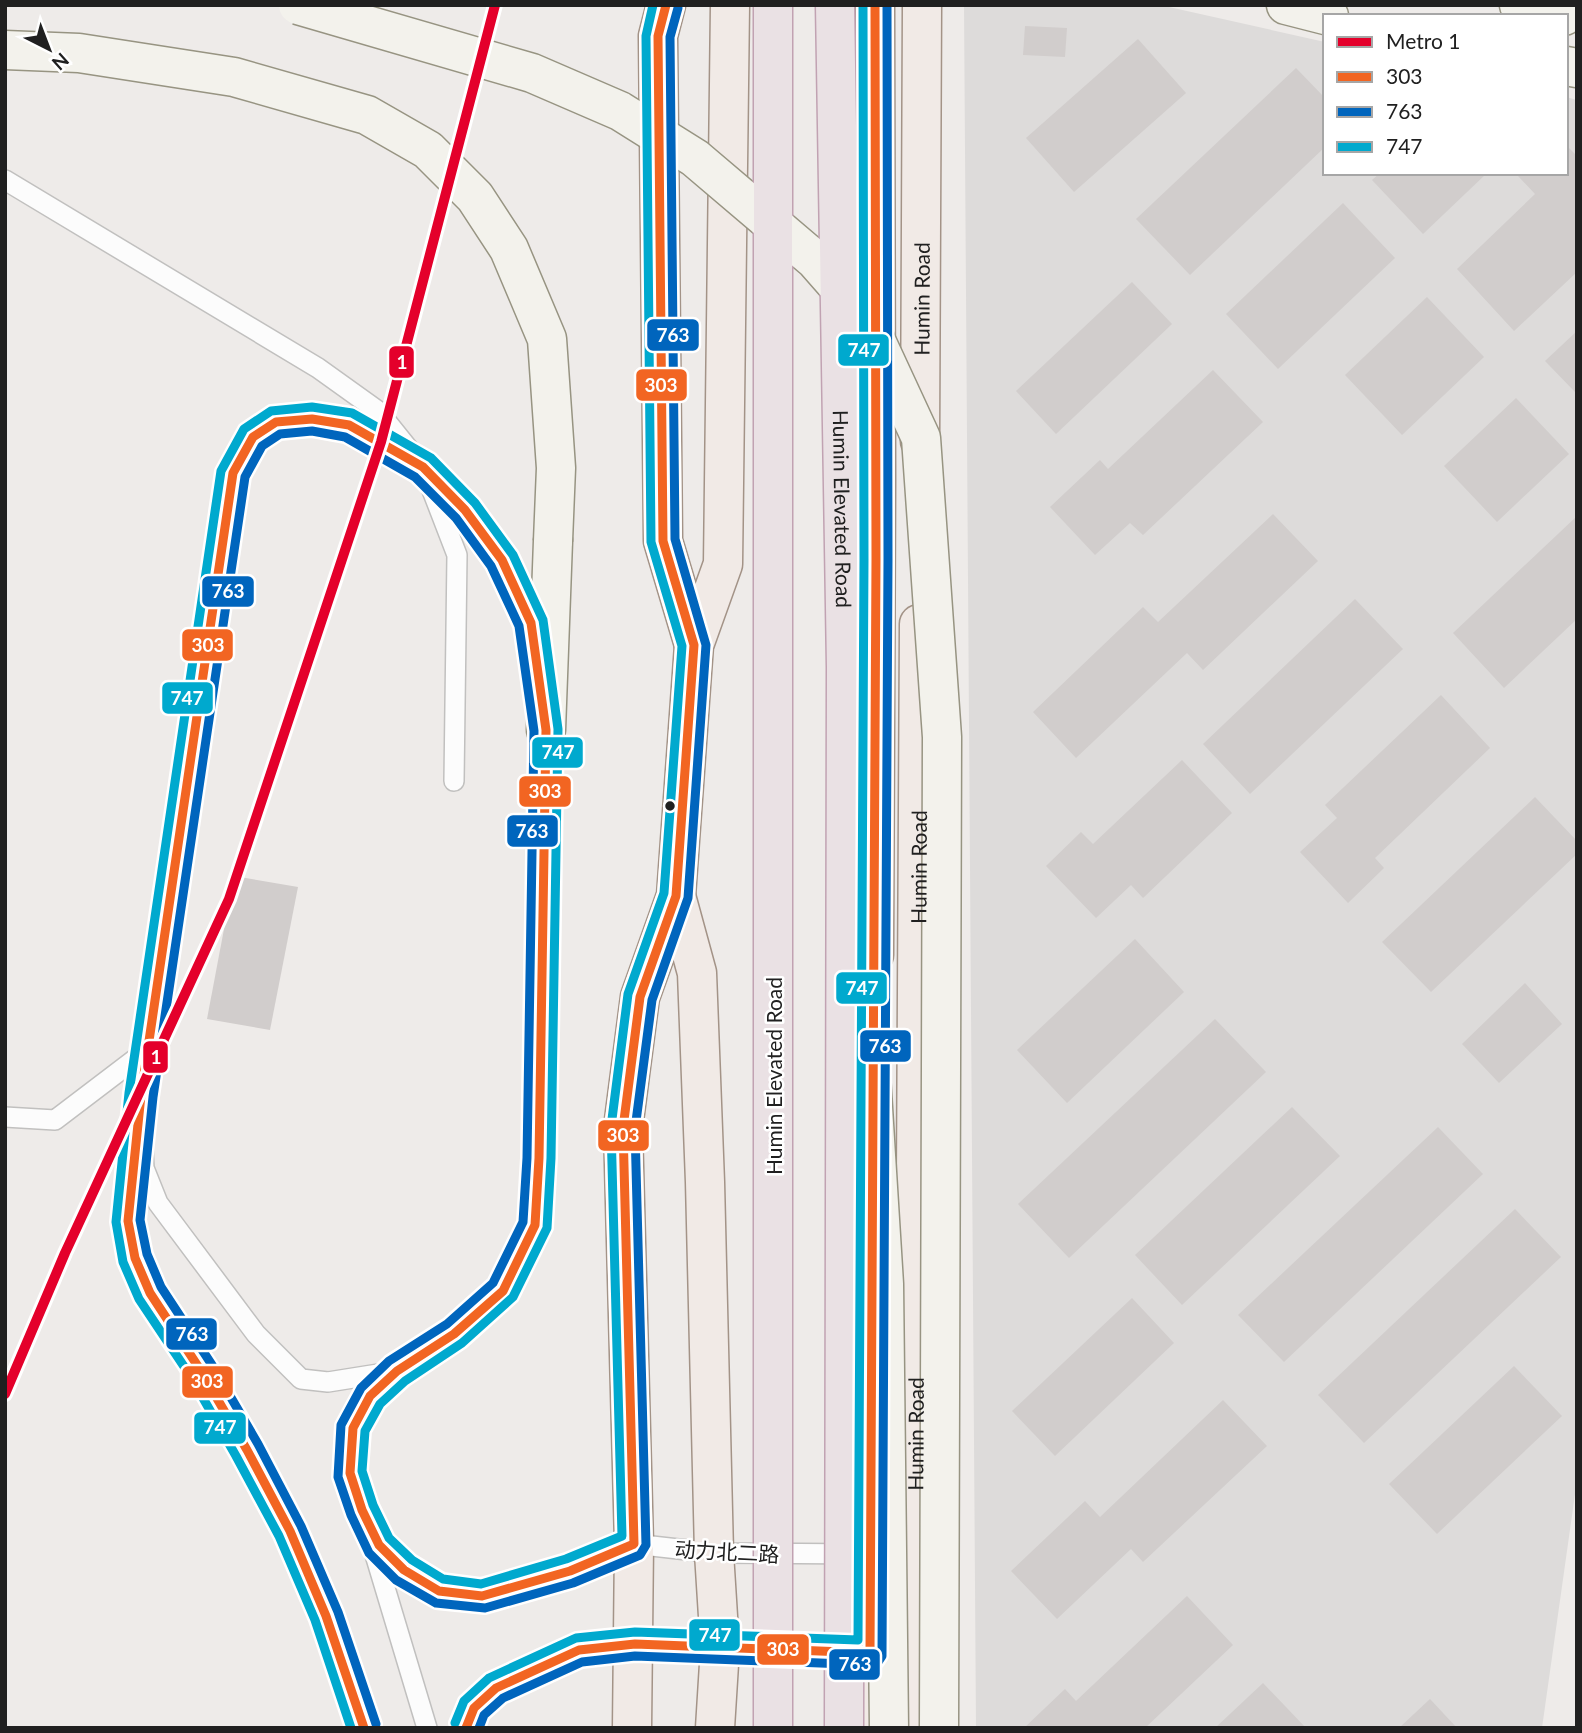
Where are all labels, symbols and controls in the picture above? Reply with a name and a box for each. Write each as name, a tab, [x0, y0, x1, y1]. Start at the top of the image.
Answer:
north arrow	[14, 14, 84, 84]
legend	[1323, 14, 1568, 175]
text: Metro 1	[1386, 28, 1460, 53]
text: N	[48, 49, 74, 75]
text: 303	[1386, 63, 1423, 88]
text: 763	[1386, 98, 1423, 123]
text: 747	[1386, 133, 1423, 158]
street label: Humin Road	[908, 242, 933, 356]
line badge: 763	[646, 318, 700, 352]
text: 763	[656, 323, 690, 346]
line badge: 747	[837, 333, 890, 367]
text: 747	[847, 338, 881, 361]
line badge: 1	[388, 345, 415, 379]
text: 1	[396, 350, 408, 373]
line badge: 303	[635, 368, 688, 402]
text: 303	[644, 373, 678, 396]
street label: Humin Elevated Road	[829, 410, 858, 608]
line badge: 763	[201, 575, 255, 608]
text: 763	[211, 579, 245, 602]
line badge: 303	[181, 628, 234, 662]
text: 303	[191, 633, 225, 656]
line badge: 747	[161, 681, 214, 715]
text: 747	[170, 686, 204, 709]
line badge: 747	[531, 736, 584, 769]
text: 747	[541, 740, 575, 763]
line badge: 303	[518, 775, 572, 808]
text: 303	[528, 779, 562, 802]
unlabelled marker	[663, 799, 677, 813]
street label: Humin Road	[905, 810, 930, 924]
line badge: 763	[506, 814, 559, 848]
text: 763	[515, 819, 549, 842]
line badge: 747	[835, 971, 888, 1005]
text: 747	[845, 976, 879, 999]
street label: Humin Elevated Road	[761, 977, 786, 1175]
line badge: 763	[859, 1029, 912, 1063]
text: 763	[868, 1034, 902, 1057]
line badge: 1	[142, 1040, 169, 1074]
text: 1	[150, 1045, 162, 1068]
line badge: 303	[597, 1119, 650, 1152]
text: 303	[606, 1123, 640, 1146]
line badge: 763	[165, 1317, 218, 1351]
text: 763	[175, 1322, 209, 1345]
line badge: 303	[181, 1365, 234, 1399]
text: 303	[190, 1369, 224, 1392]
street label: Humin Road	[902, 1377, 927, 1491]
line badge: 747	[193, 1411, 247, 1445]
text: 747	[203, 1415, 237, 1438]
street label: 动力北二路	[674, 1536, 780, 1566]
line badge: 747	[688, 1618, 741, 1652]
text: 747	[698, 1623, 732, 1646]
line badge: 303	[756, 1633, 810, 1666]
text: 303	[766, 1637, 800, 1660]
line badge: 763	[828, 1648, 881, 1681]
text: 763	[838, 1652, 872, 1675]

